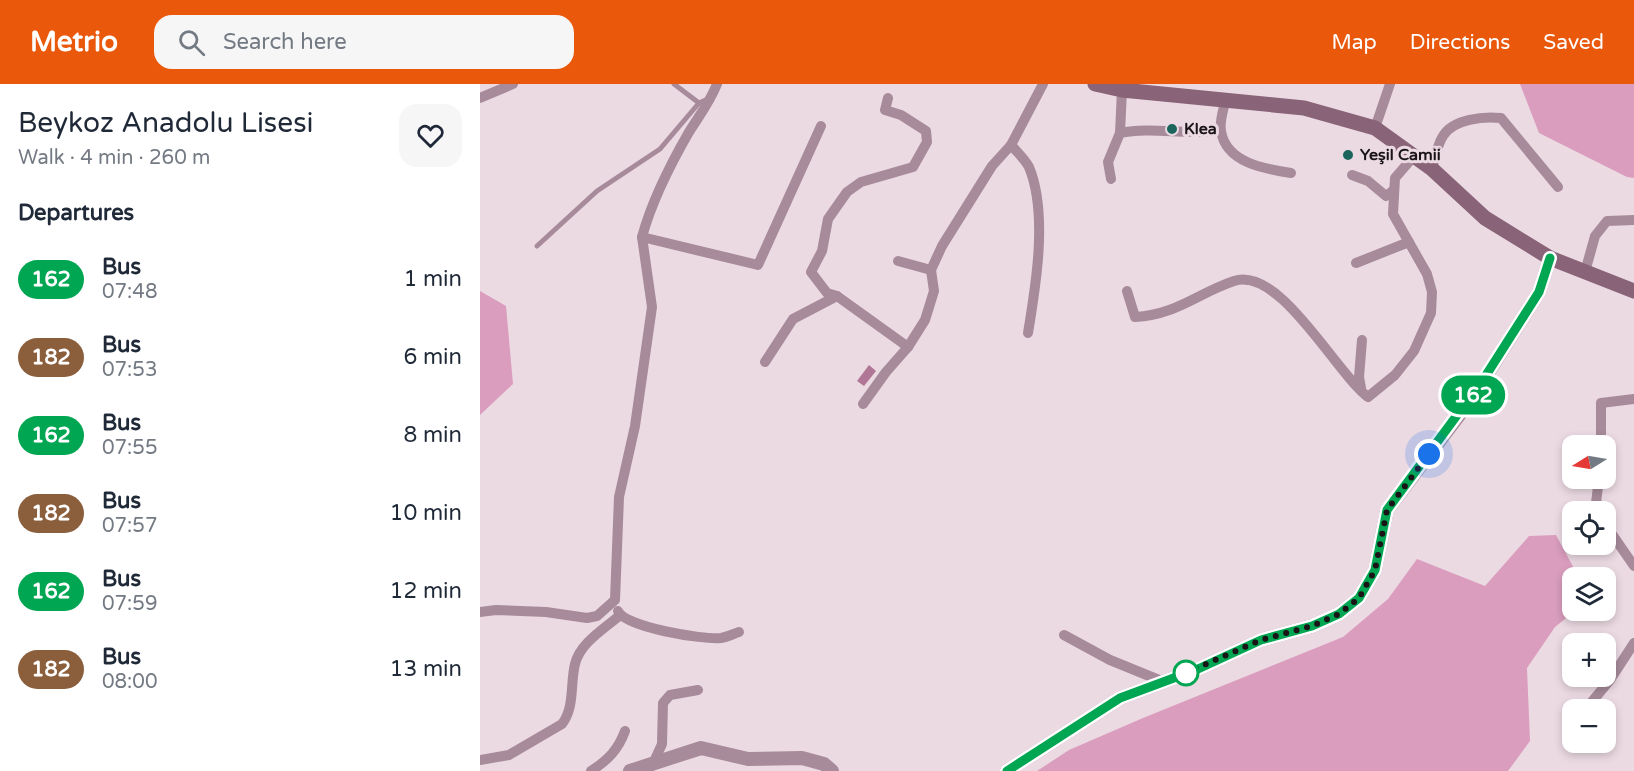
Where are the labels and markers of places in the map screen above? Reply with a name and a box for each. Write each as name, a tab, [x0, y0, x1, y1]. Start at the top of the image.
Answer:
place label: Klea	[1184, 119, 1217, 139]
marker: Klea	[1165, 122, 1179, 136]
place label: Yeşil Camii	[1360, 145, 1441, 165]
marker: Yeşil Camii	[1341, 148, 1355, 162]
unlabelled marker	[1173, 660, 1199, 686]

